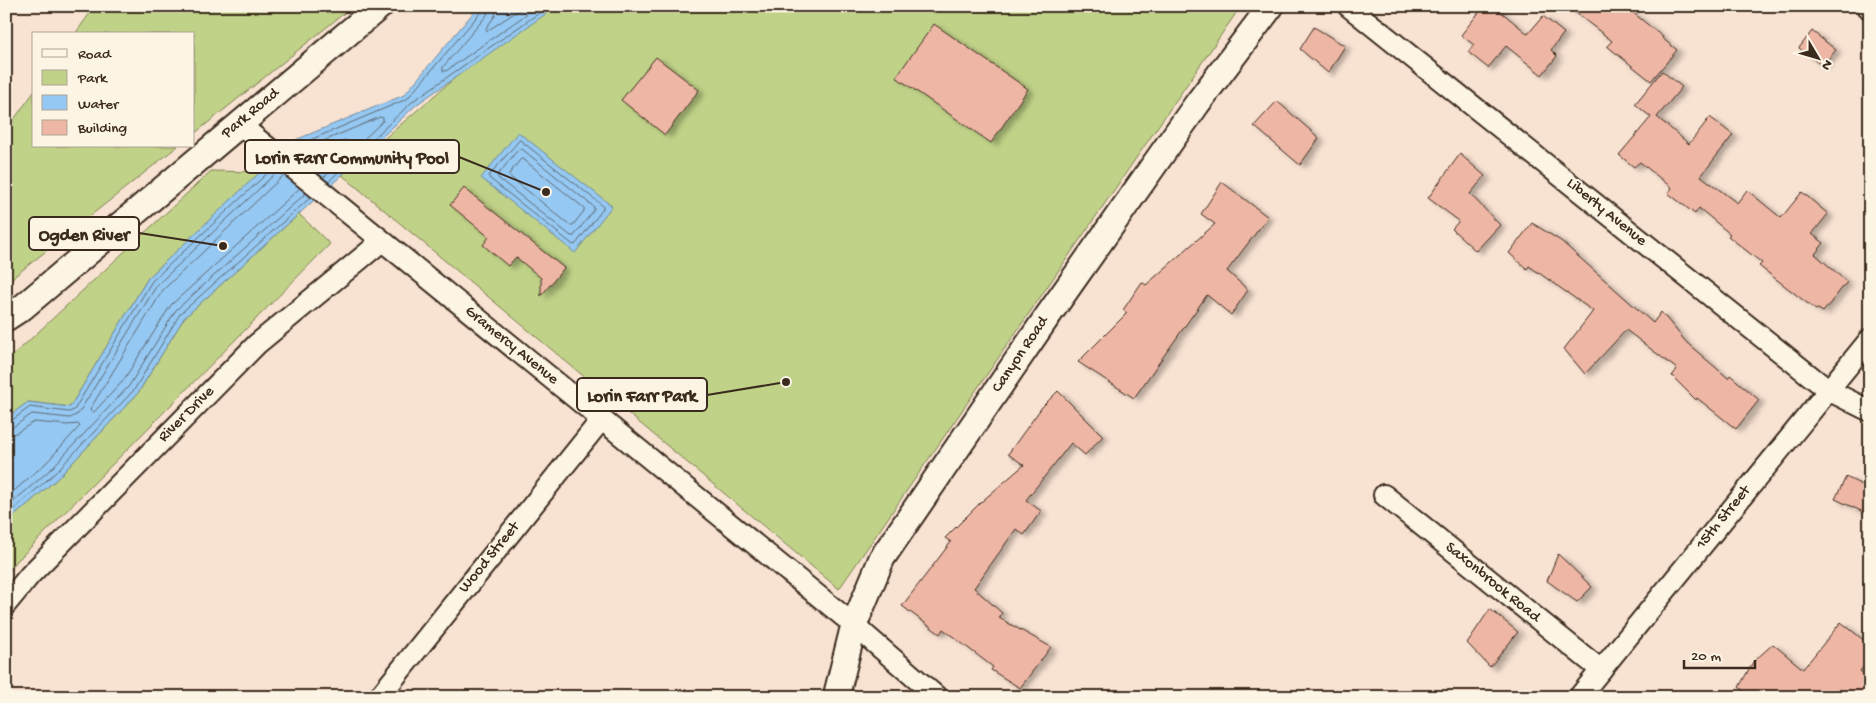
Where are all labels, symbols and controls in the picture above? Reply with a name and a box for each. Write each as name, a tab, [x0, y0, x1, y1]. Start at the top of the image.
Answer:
legend	[32, 32, 195, 148]
north arrow	[1794, 32, 1844, 82]
text: Road	[78, 46, 112, 64]
text: N	[1817, 56, 1836, 73]
text: Park	[77, 70, 108, 88]
street label: Park Road	[218, 83, 285, 144]
text: Water	[78, 96, 120, 114]
text: Building	[77, 120, 127, 138]
callout: Lorin Farr Community Pool	[245, 140, 459, 173]
text: Lorin Farr Community Pool	[255, 149, 449, 170]
street label: Liberty Avenue	[1562, 175, 1651, 252]
callout: Ogden River	[29, 217, 139, 250]
text: Ogden River	[39, 226, 132, 247]
street label: Gramercy Avenue	[460, 302, 562, 390]
street label: Canyon Road	[989, 312, 1054, 397]
callout: Lorin Farr Park	[577, 378, 707, 411]
street label: River Drive	[155, 382, 220, 447]
text: Lorin Farr Park	[587, 387, 699, 408]
street label: 15th Street	[1692, 481, 1756, 554]
street label: Wood Street	[456, 517, 525, 597]
street label: Saxonbrook Road	[1440, 539, 1545, 628]
scale bar	[1684, 638, 1755, 670]
text: 20 m	[1691, 648, 1721, 666]

